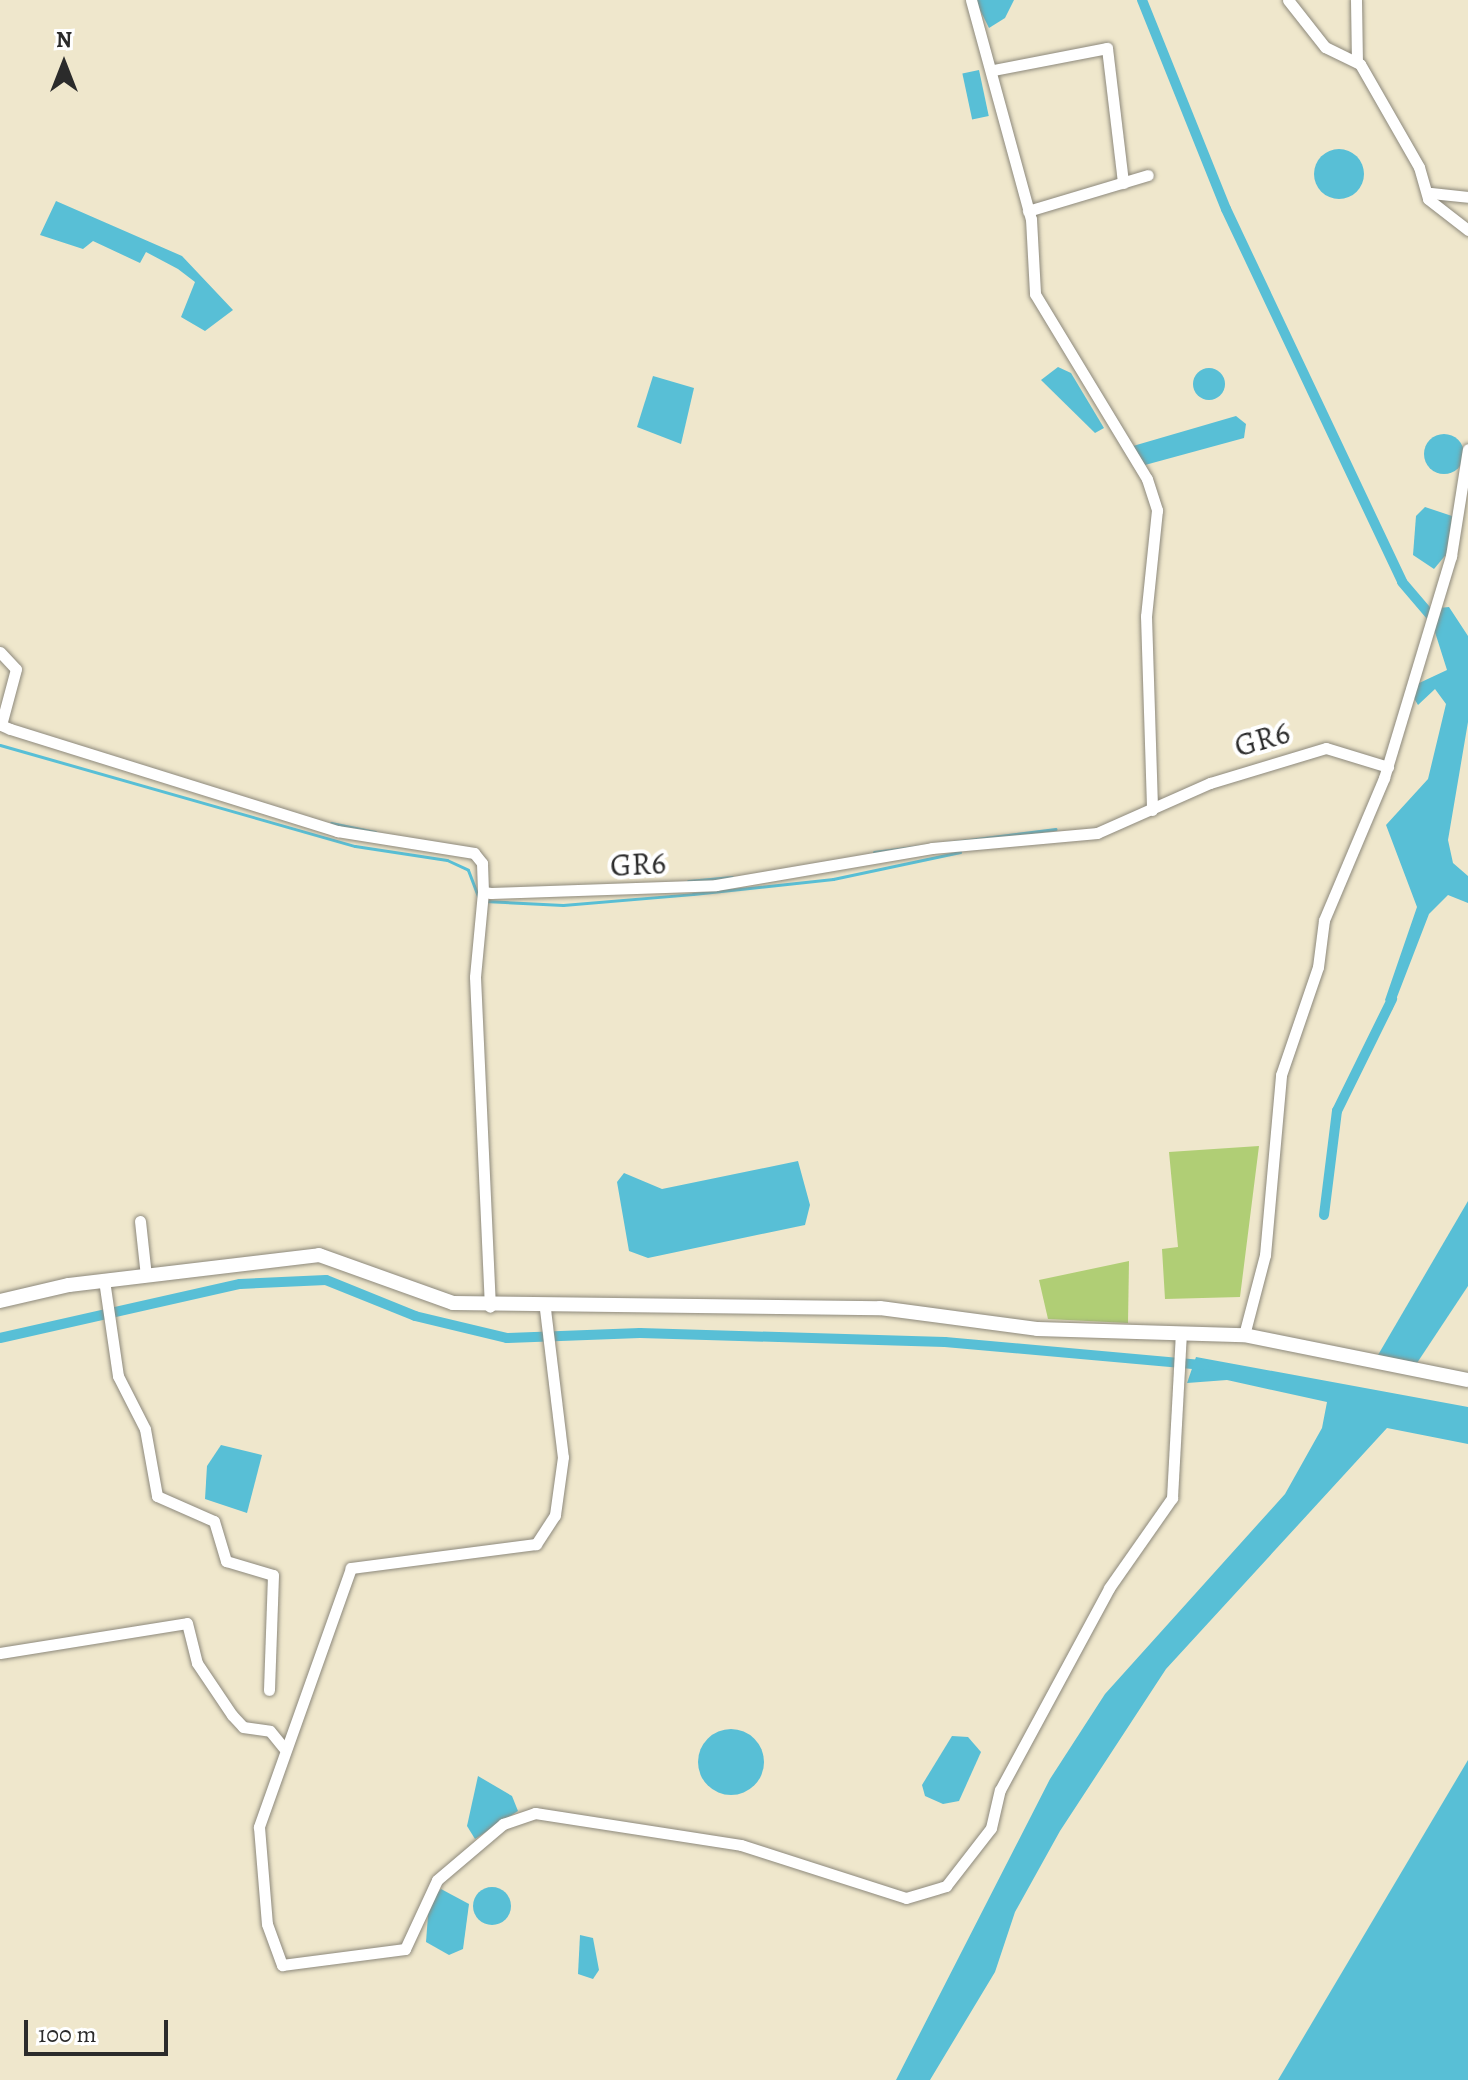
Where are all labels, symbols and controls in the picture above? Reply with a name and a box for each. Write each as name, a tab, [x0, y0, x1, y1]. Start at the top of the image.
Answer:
north arrow	[24, 24, 104, 104]
text: N	[56, 25, 72, 55]
street label: GR6	[1230, 713, 1294, 765]
street label: GR6	[609, 843, 667, 885]
scale bar	[28, 2004, 172, 2054]
text: 100 m	[38, 2018, 97, 2050]

